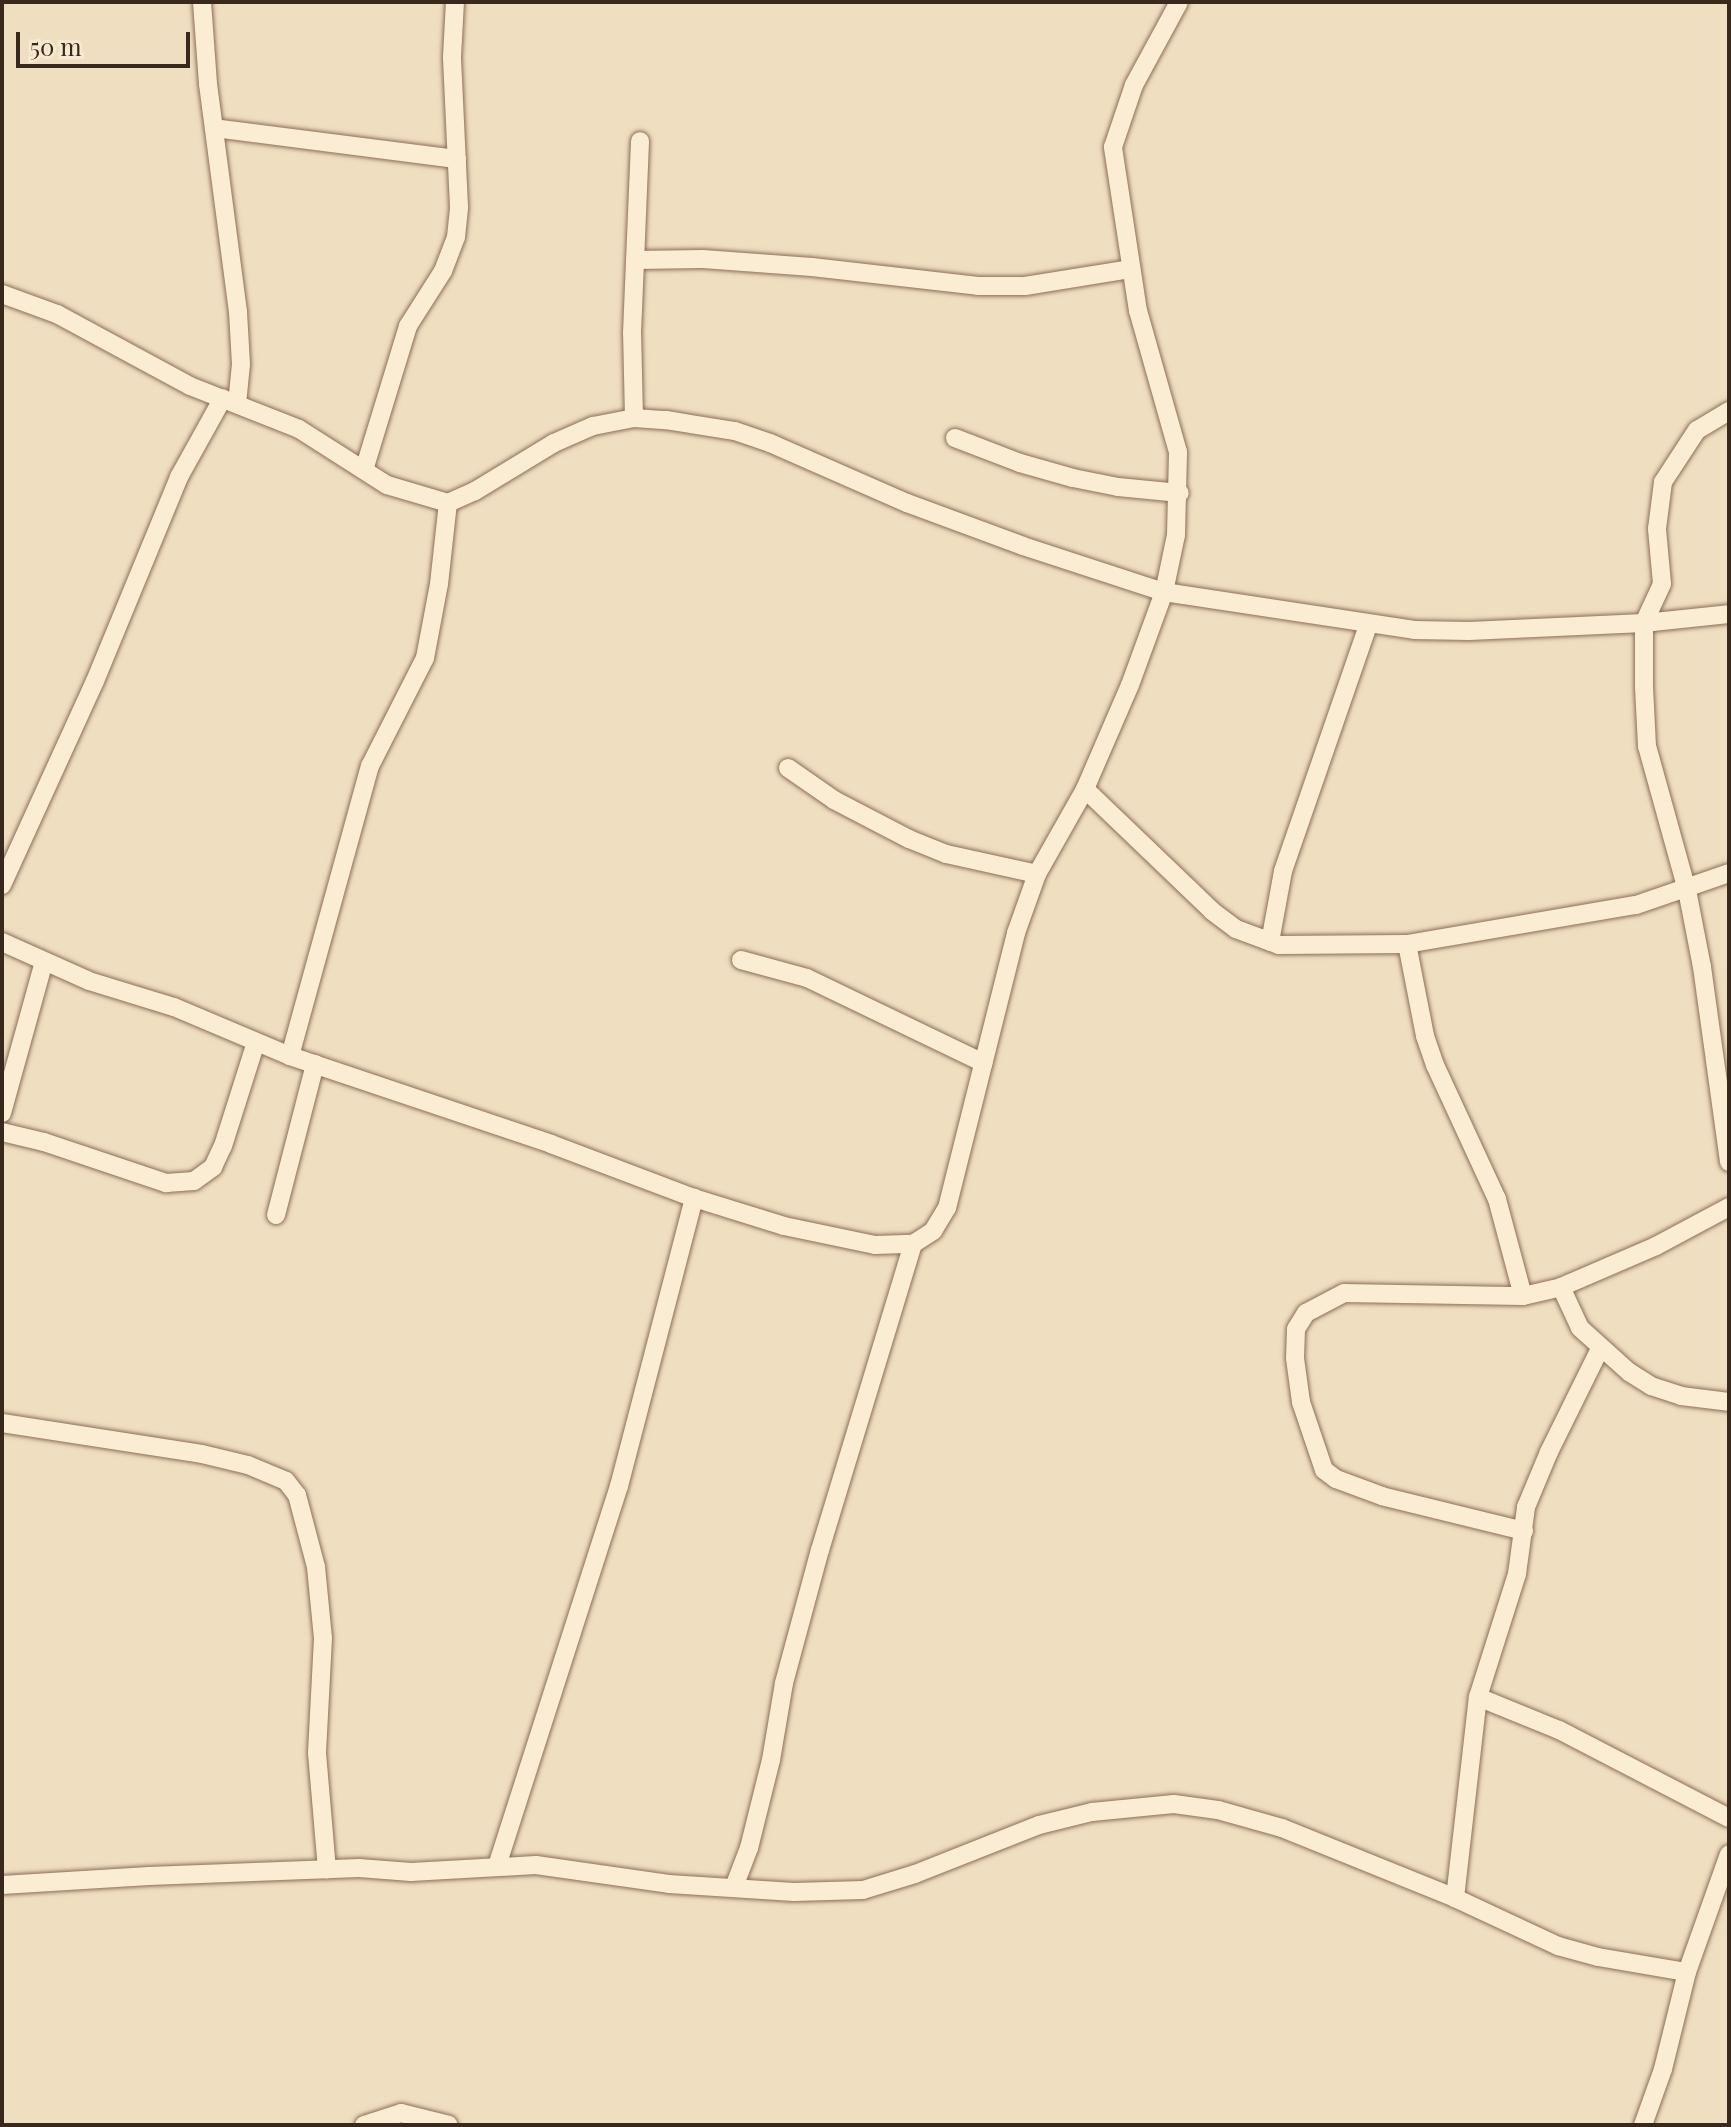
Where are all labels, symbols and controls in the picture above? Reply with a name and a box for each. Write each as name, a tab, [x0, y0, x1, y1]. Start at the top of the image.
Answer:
scale bar	[20, 16, 194, 66]
text: 50 m	[30, 30, 82, 62]

